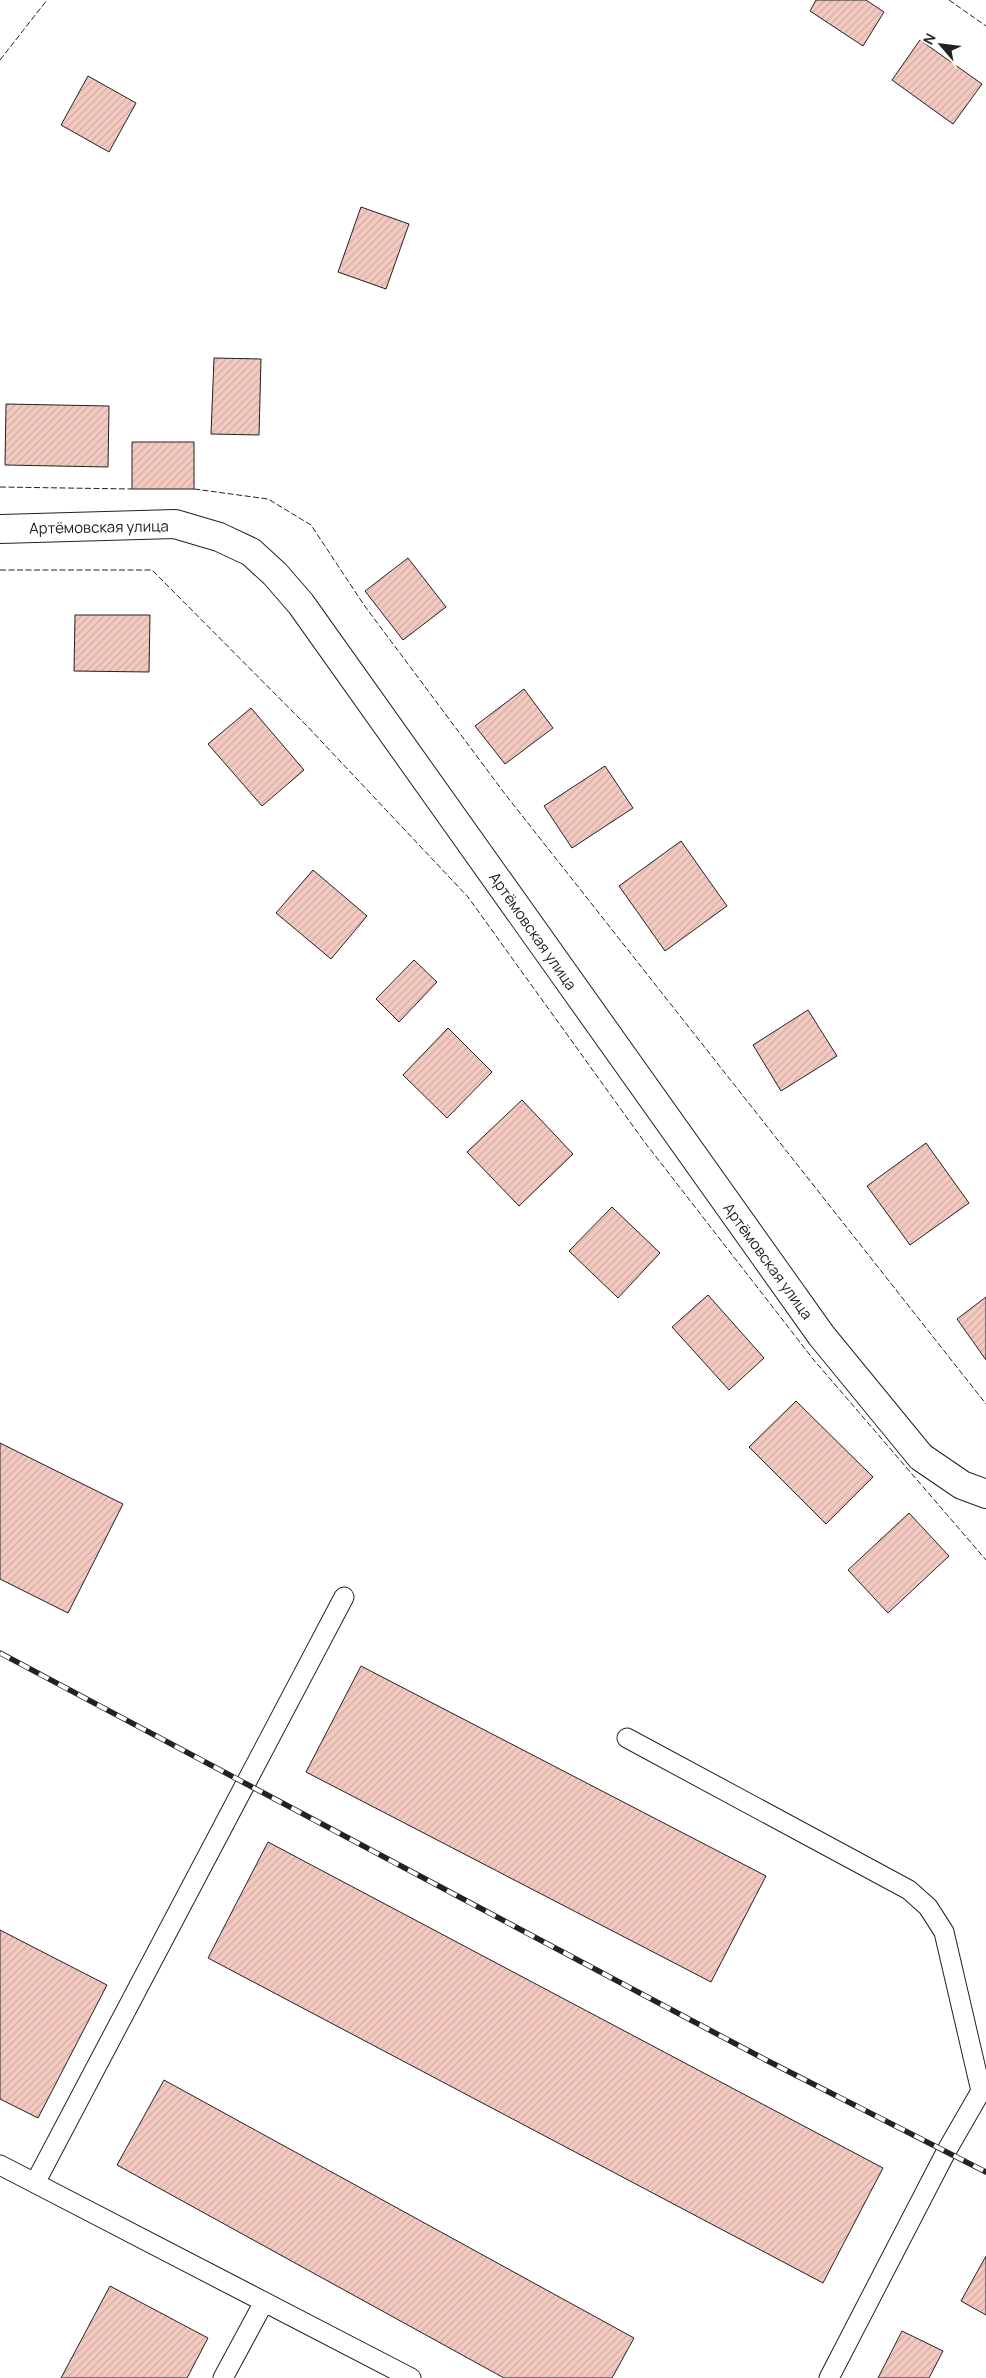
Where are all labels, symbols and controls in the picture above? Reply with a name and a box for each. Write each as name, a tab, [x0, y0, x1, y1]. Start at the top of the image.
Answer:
north arrow	[916, 20, 966, 70]
text: N	[918, 30, 940, 48]
street label: Артёмовская улица	[29, 515, 169, 539]
street label: Артёмовская улица	[484, 868, 582, 994]
street label: Артёмовская улица	[718, 1198, 818, 1324]

